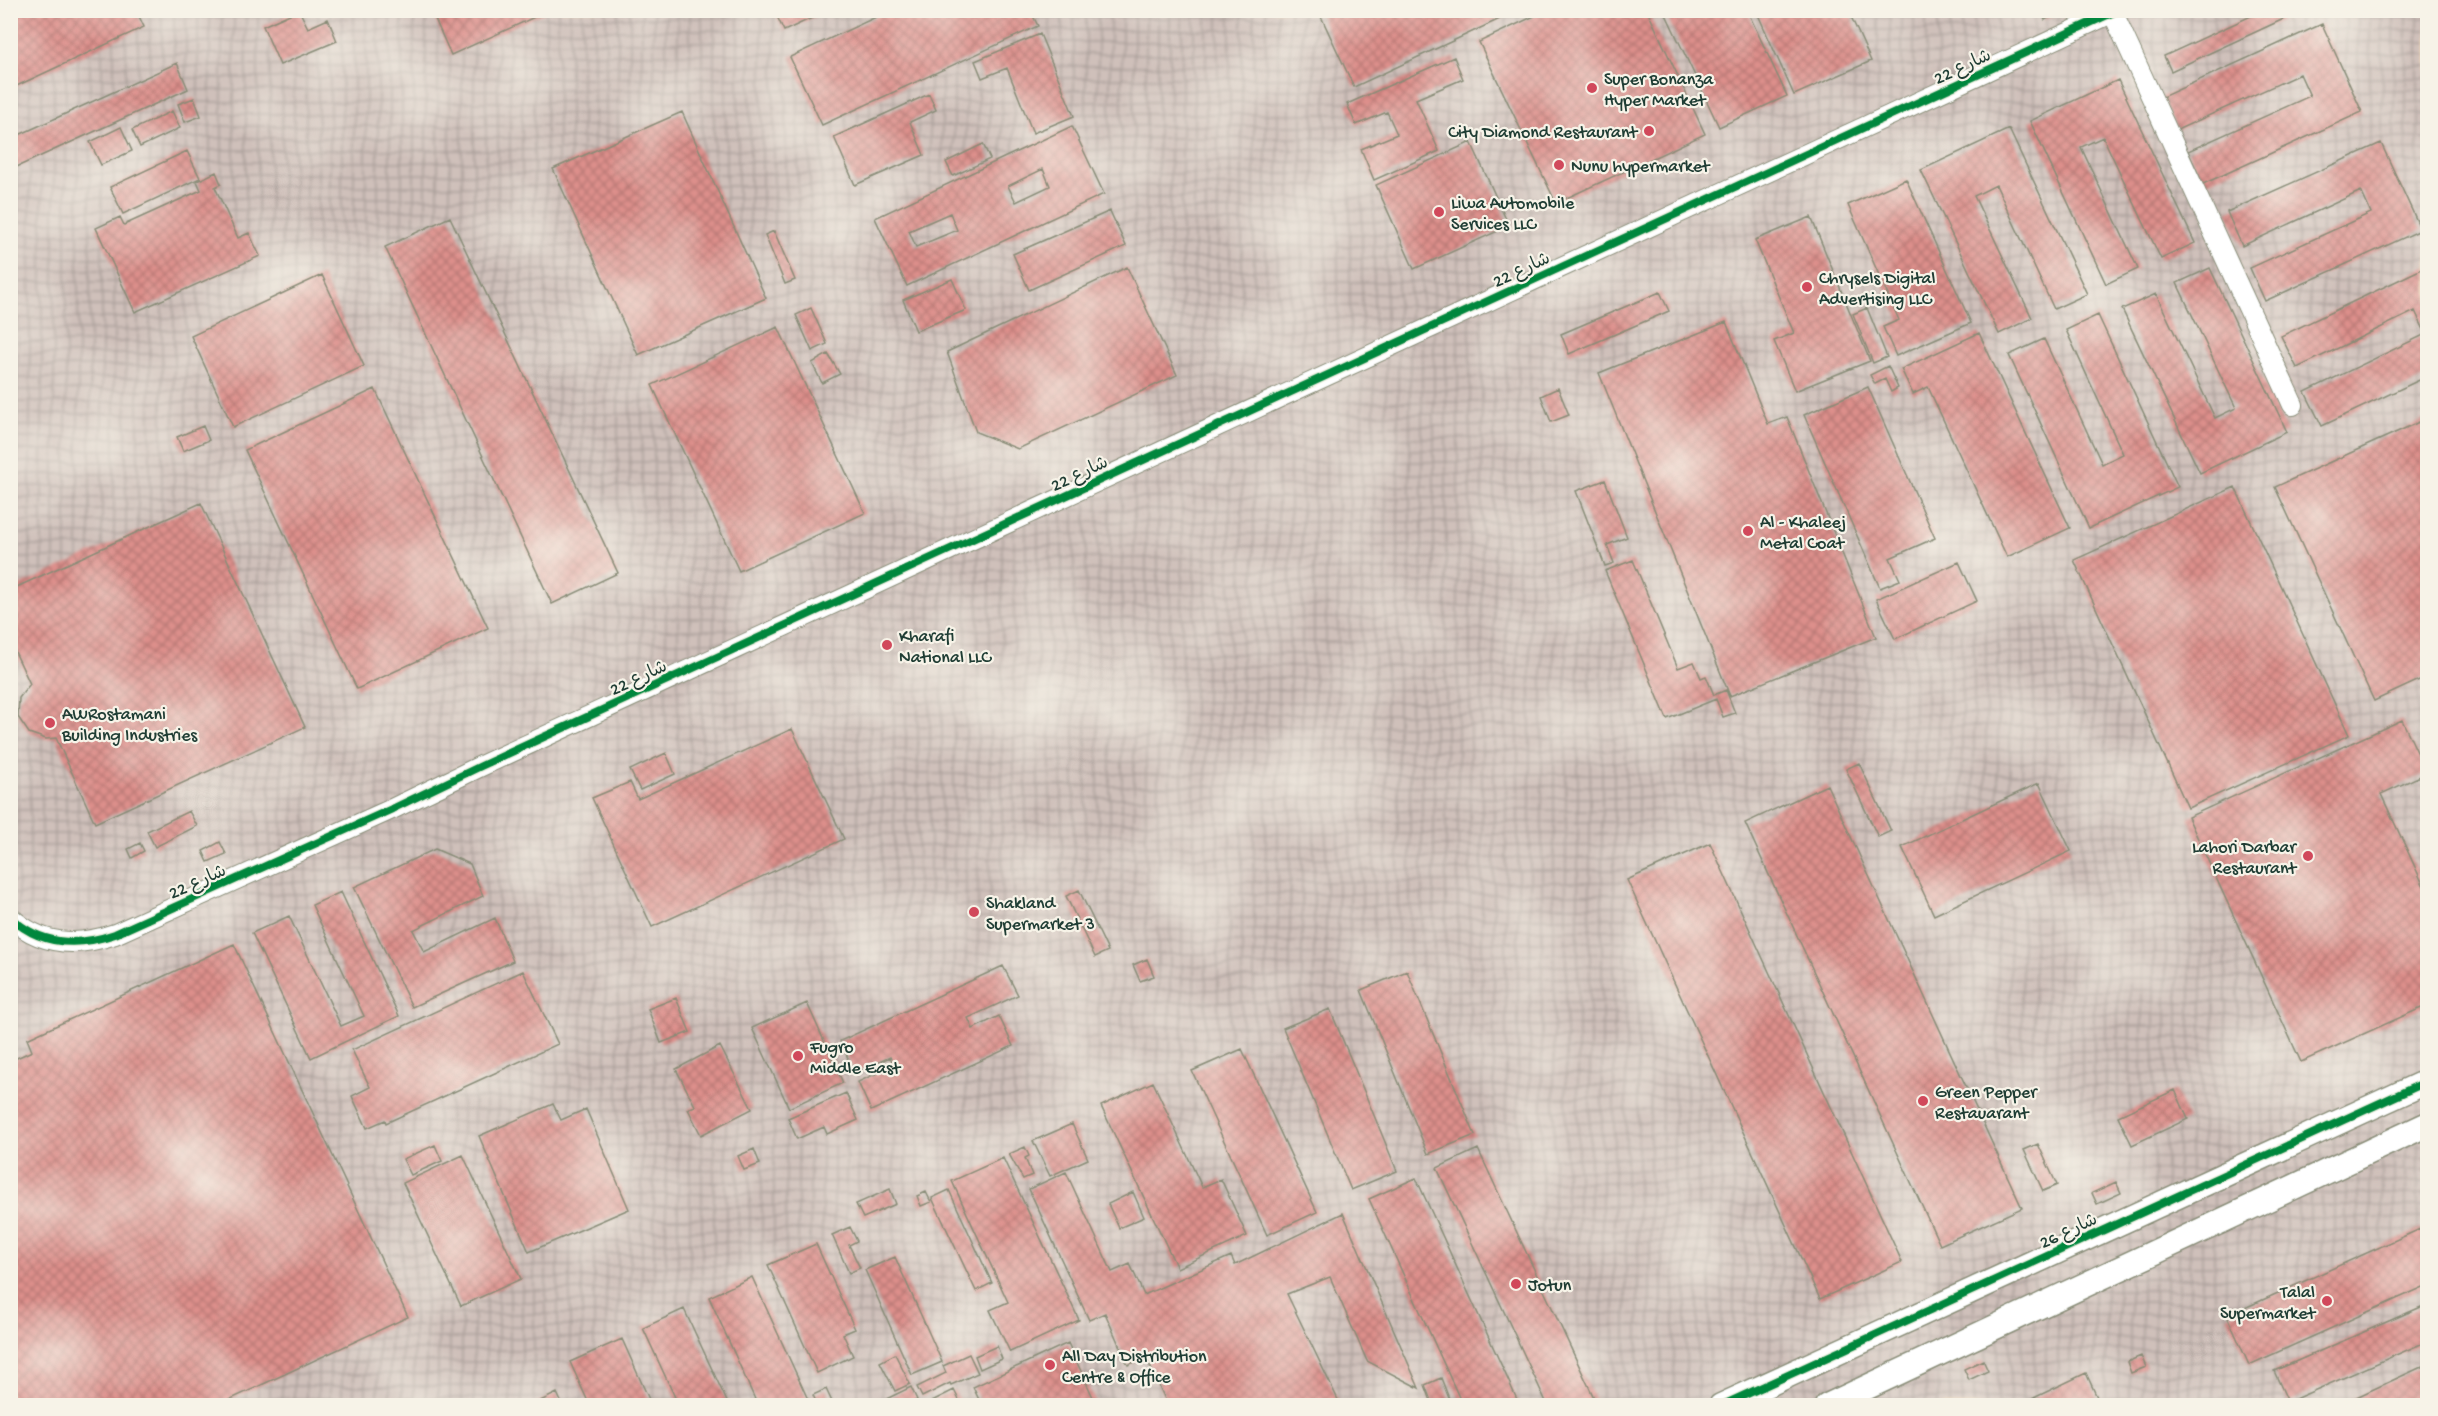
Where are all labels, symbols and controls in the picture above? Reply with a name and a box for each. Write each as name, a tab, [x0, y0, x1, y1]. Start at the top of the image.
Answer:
street label: شارع 22	[1931, 46, 1995, 91]
place label: Super Bonanza Hyper Market	[1604, 70, 1714, 112]
marker: Super Bonanza Hyper Market	[1585, 81, 1599, 95]
place label: City Diamond Restaurant	[1448, 123, 1639, 144]
marker: City Diamond Restaurant	[1642, 124, 1656, 138]
place label: Nunu hypermarket	[1571, 157, 1711, 178]
marker: Nunu hypermarket	[1552, 158, 1566, 172]
place label: Liwa Automobile Services LLC	[1451, 194, 1575, 236]
marker: Liwa Automobile Services LLC	[1432, 205, 1446, 219]
street label: شارع 22	[1490, 249, 1554, 294]
place label: Chrysels Digital Advertising LLC	[1819, 269, 1936, 311]
marker: Chrysels Digital Advertising LLC	[1800, 280, 1814, 294]
street label: شارع 22	[1048, 453, 1112, 498]
place label: Al - Khaleej Metal Coat	[1760, 513, 1846, 555]
marker: Al - Khaleej Metal Coat	[1741, 524, 1755, 538]
place label: Kharafi National LLC	[899, 627, 992, 669]
marker: Kharafi National LLC	[880, 638, 894, 652]
street label: شارع 22	[607, 657, 671, 702]
place label: AWRostamani Building Industries	[61, 705, 198, 747]
marker: AWRostamani Building Industries	[43, 716, 57, 730]
place label: Lahori Darbar Restaurant	[2192, 838, 2298, 880]
marker: Lahori Darbar Restaurant	[2301, 849, 2315, 863]
street label: شارع 22	[166, 861, 230, 905]
place label: Shakland Supermarket 3	[986, 894, 1095, 936]
marker: Shakland Supermarket 3	[967, 905, 981, 919]
place label: Fugro Middle East	[809, 1038, 902, 1080]
marker: Fugro Middle East	[791, 1049, 805, 1063]
place label: Green Pepper Restauarant	[1935, 1083, 2038, 1125]
marker: Green Pepper Restauarant	[1916, 1094, 1930, 1108]
street label: شارع 26	[2037, 1210, 2101, 1255]
place label: Jotun	[1528, 1276, 1572, 1297]
marker: Jotun	[1509, 1277, 1523, 1291]
place label: Talal Supermarket	[2220, 1283, 2317, 1325]
marker: Talal Supermarket	[2320, 1294, 2334, 1308]
place label: All Day Distribution Centre & Office	[1062, 1347, 1207, 1389]
marker: All Day Distribution Centre & Office	[1043, 1358, 1057, 1372]

